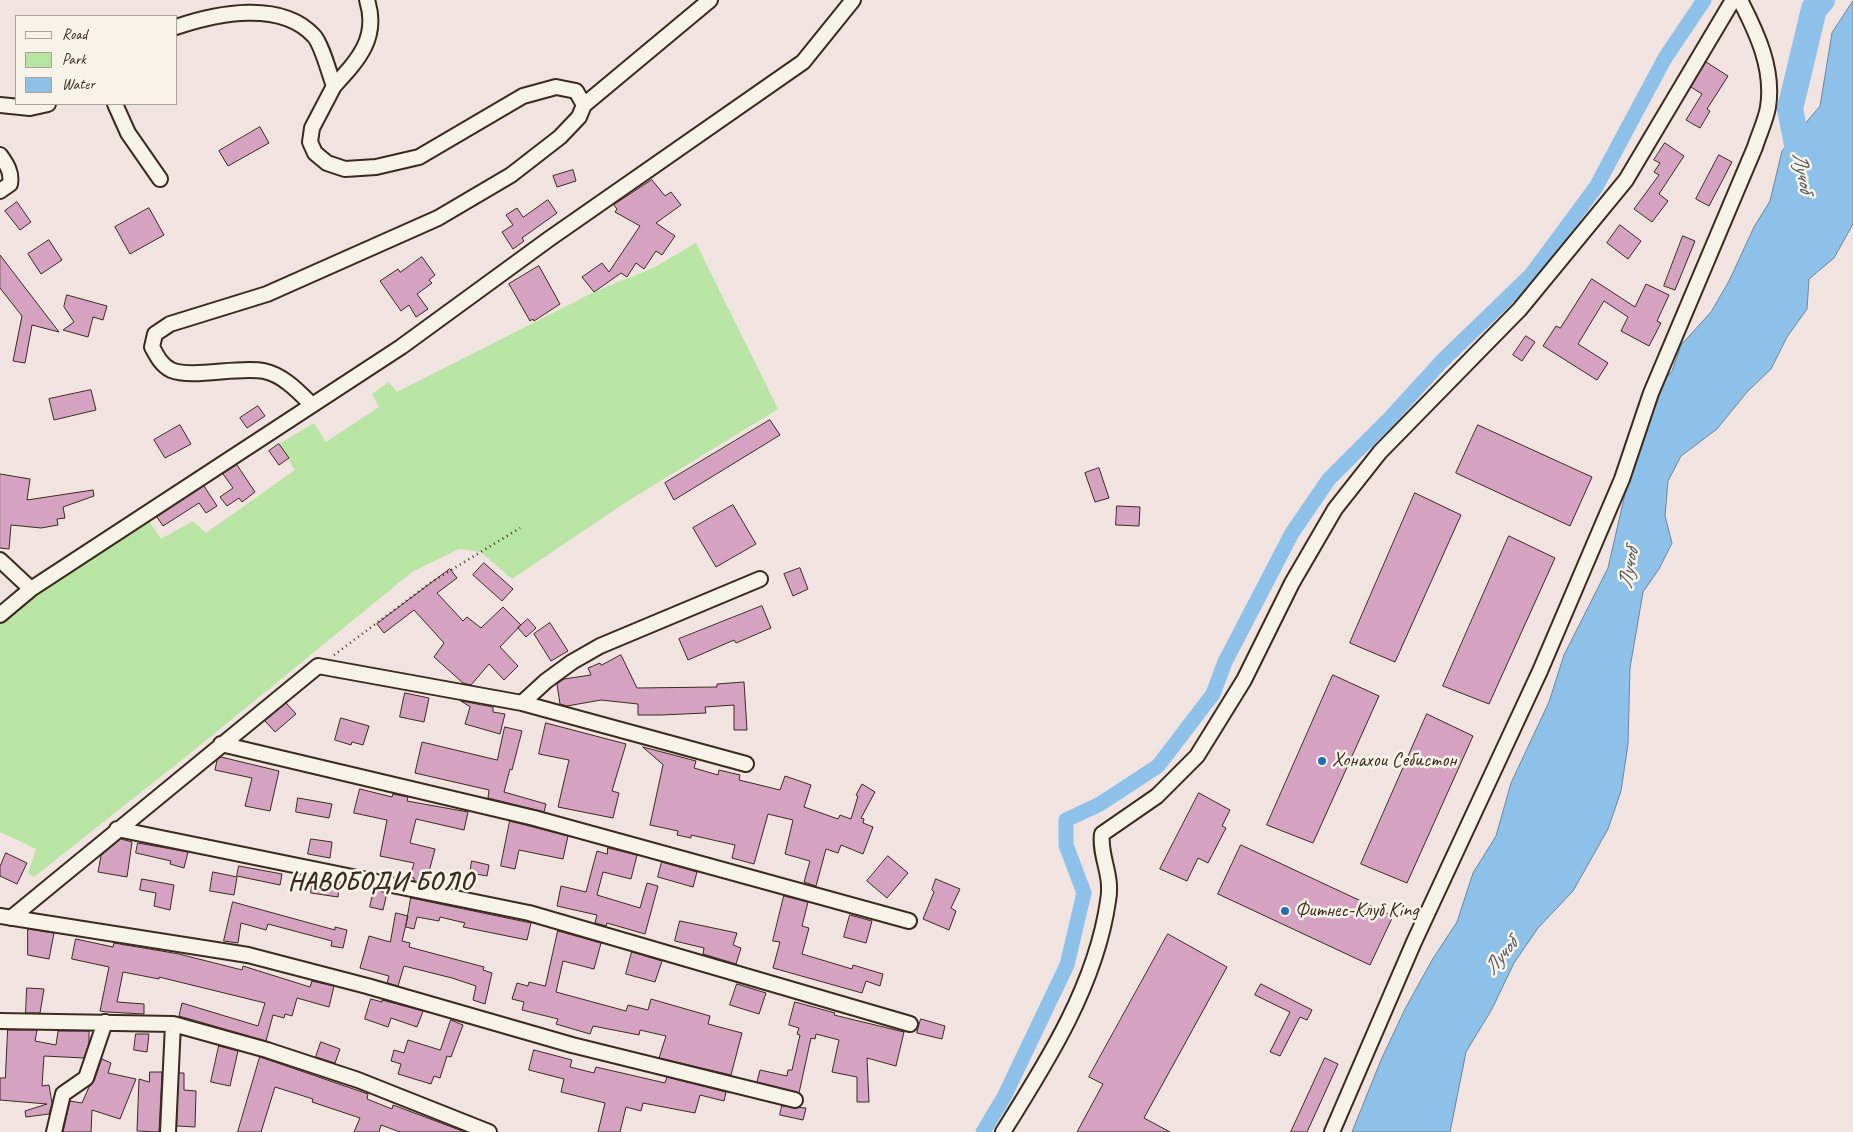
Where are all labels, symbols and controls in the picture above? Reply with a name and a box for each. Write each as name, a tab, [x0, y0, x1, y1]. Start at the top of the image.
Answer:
legend	[15, 15, 178, 105]
text: Road	[62, 25, 87, 44]
text: Park	[62, 50, 86, 69]
text: Water	[62, 75, 95, 94]
water label: Лучоб	[1786, 150, 1818, 194]
water label: Лучоб	[1613, 547, 1645, 591]
place label: Хонахои Себистон	[1332, 749, 1456, 773]
marker: Хонахои Себистон	[1316, 755, 1328, 767]
district label: НАВОБОДИ БОЛО	[283, 867, 479, 897]
place label: Фитнес-Клуб King	[1295, 899, 1418, 923]
marker: Фитнес-Клуб King	[1279, 905, 1291, 917]
water label: Лучоб	[1479, 934, 1523, 980]

